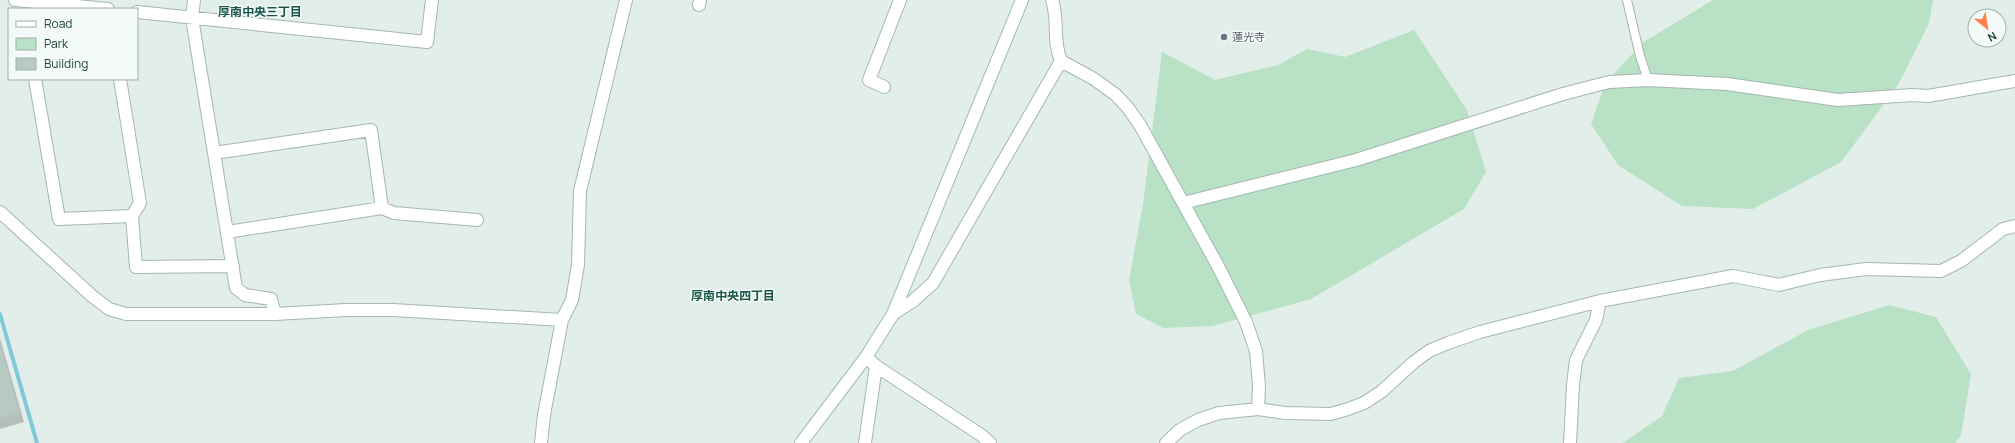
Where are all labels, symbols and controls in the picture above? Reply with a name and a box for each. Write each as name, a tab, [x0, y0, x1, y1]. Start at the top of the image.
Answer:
district label: 厚南中央三丁目	[218, 3, 302, 20]
legend	[8, 8, 138, 80]
north arrow	[1967, 8, 2007, 48]
text: Road	[44, 15, 72, 32]
place label: 蓮光寺	[1232, 29, 1265, 44]
text: N	[1985, 29, 1999, 46]
marker: 蓮光寺	[1219, 32, 1229, 42]
text: Park	[44, 35, 69, 52]
text: Building	[44, 55, 88, 72]
district label: 厚南中央四丁目	[691, 287, 775, 304]

